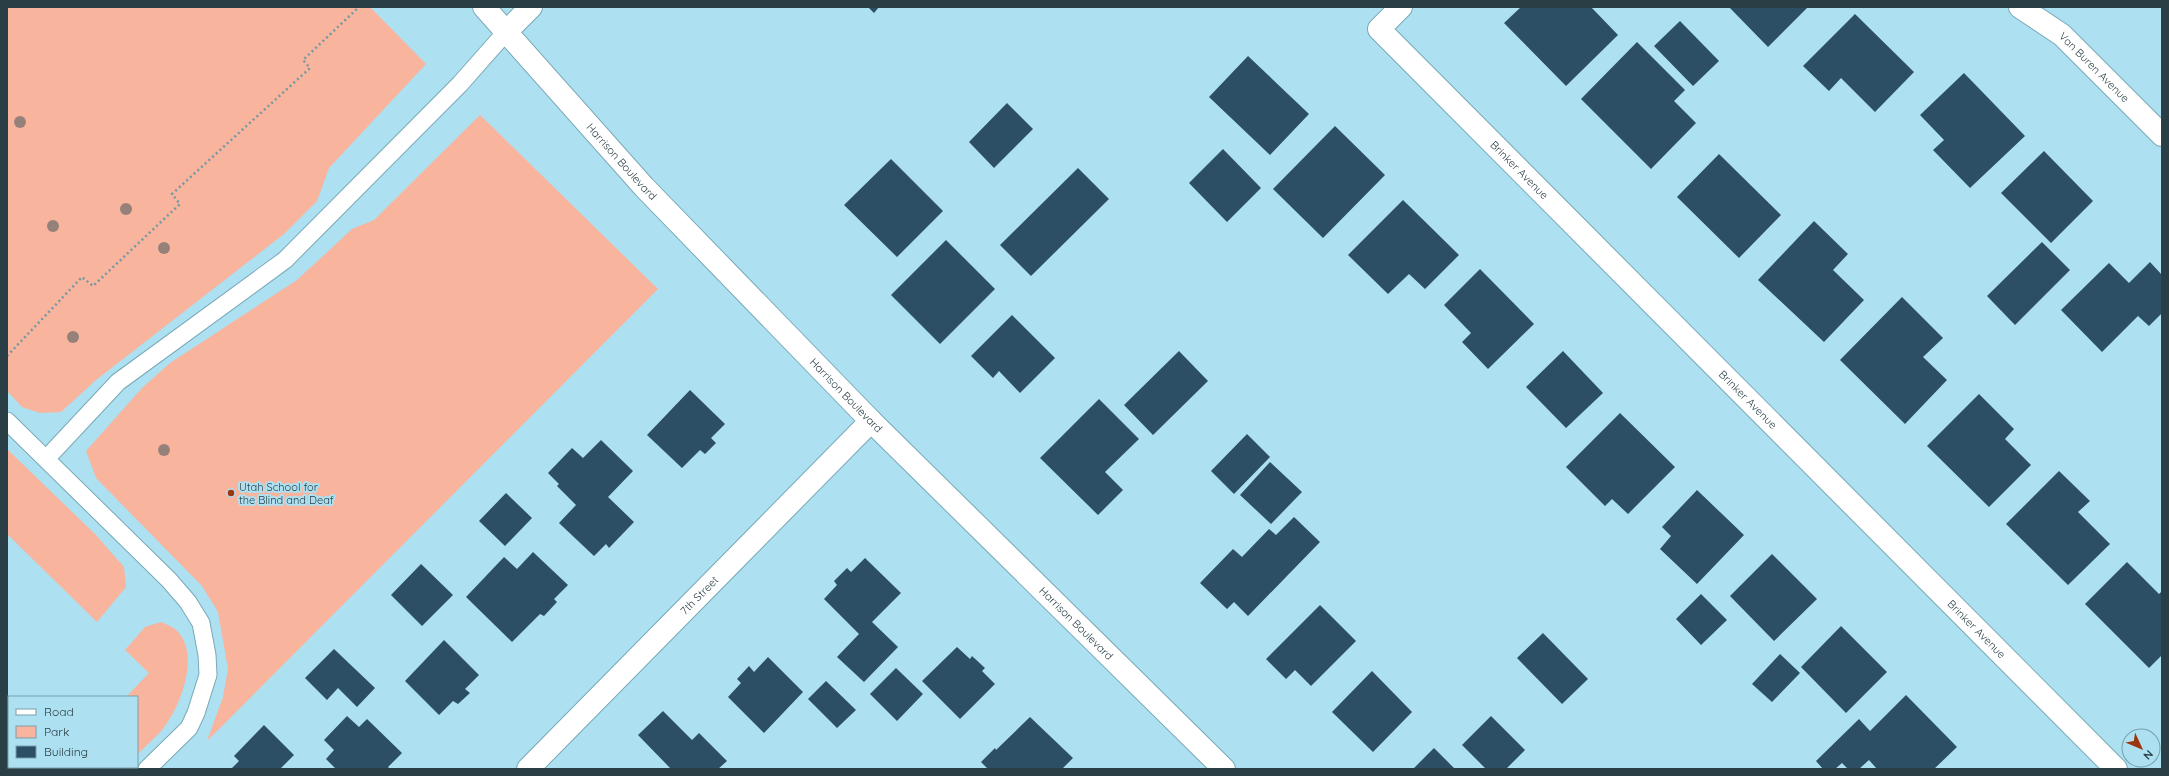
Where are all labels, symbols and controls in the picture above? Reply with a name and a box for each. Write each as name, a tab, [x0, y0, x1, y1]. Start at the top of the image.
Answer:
street label: Van Buren Avenue	[2056, 29, 2132, 105]
street label: Harrison Boulevard	[584, 120, 660, 203]
street label: Brinker Avenue	[1487, 138, 1551, 202]
street label: Harrison Boulevard	[807, 355, 885, 435]
street label: Brinker Avenue	[1716, 367, 1780, 432]
place label: Utah School for the Blind and Deaf	[239, 480, 334, 507]
marker: Utah School for the Blind and Deaf	[226, 488, 236, 498]
street label: 7th Street	[677, 573, 722, 617]
street label: Harrison Boulevard	[1036, 584, 1116, 663]
street label: Brinker Avenue	[1945, 597, 2009, 661]
legend	[8, 696, 138, 768]
text: Road	[44, 704, 74, 719]
text: Park	[44, 724, 69, 739]
north arrow	[2121, 728, 2161, 768]
text: Building	[44, 744, 88, 759]
text: N	[2140, 747, 2156, 763]

